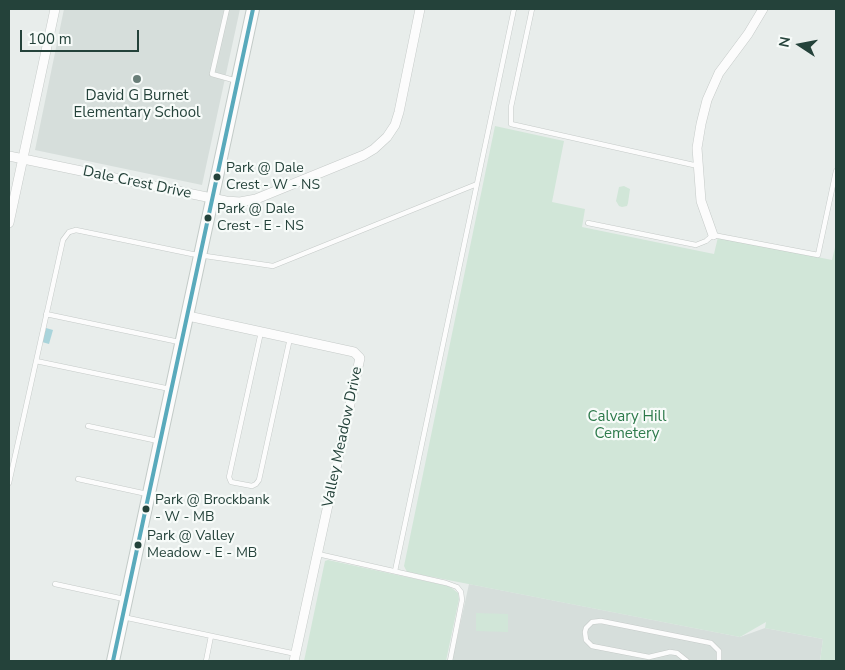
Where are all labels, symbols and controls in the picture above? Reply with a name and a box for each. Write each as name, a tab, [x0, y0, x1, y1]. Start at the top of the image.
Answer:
scale bar	[22, 20, 141, 52]
north arrow	[775, 20, 825, 70]
text: 100 m	[28, 29, 72, 49]
text: N	[774, 35, 795, 49]
marker: David G Burnet Elementary School	[131, 73, 143, 85]
place label: David G Burnet Elementary School	[74, 87, 200, 122]
place label: Park @ Dale Crest - W - NS	[226, 161, 320, 193]
street label: Dale Crest Drive	[81, 163, 193, 203]
marker: Park @ Dale Crest - W - NS	[212, 172, 222, 182]
place label: Park @ Dale Crest - E - NS	[217, 202, 304, 234]
marker: Park @ Dale Crest - E - NS	[203, 213, 213, 223]
street label: Valley Meadow Drive	[319, 365, 367, 509]
park label: Calvary Hill Cemetery	[588, 408, 666, 443]
place label: Park @ Brockbank - W - MB	[155, 493, 270, 526]
marker: Park @ Brockbank - W - MB	[141, 504, 151, 514]
place label: Park @ Valley Meadow - E - MB	[147, 529, 257, 562]
marker: Park @ Valley Meadow - E - MB	[133, 540, 143, 550]

